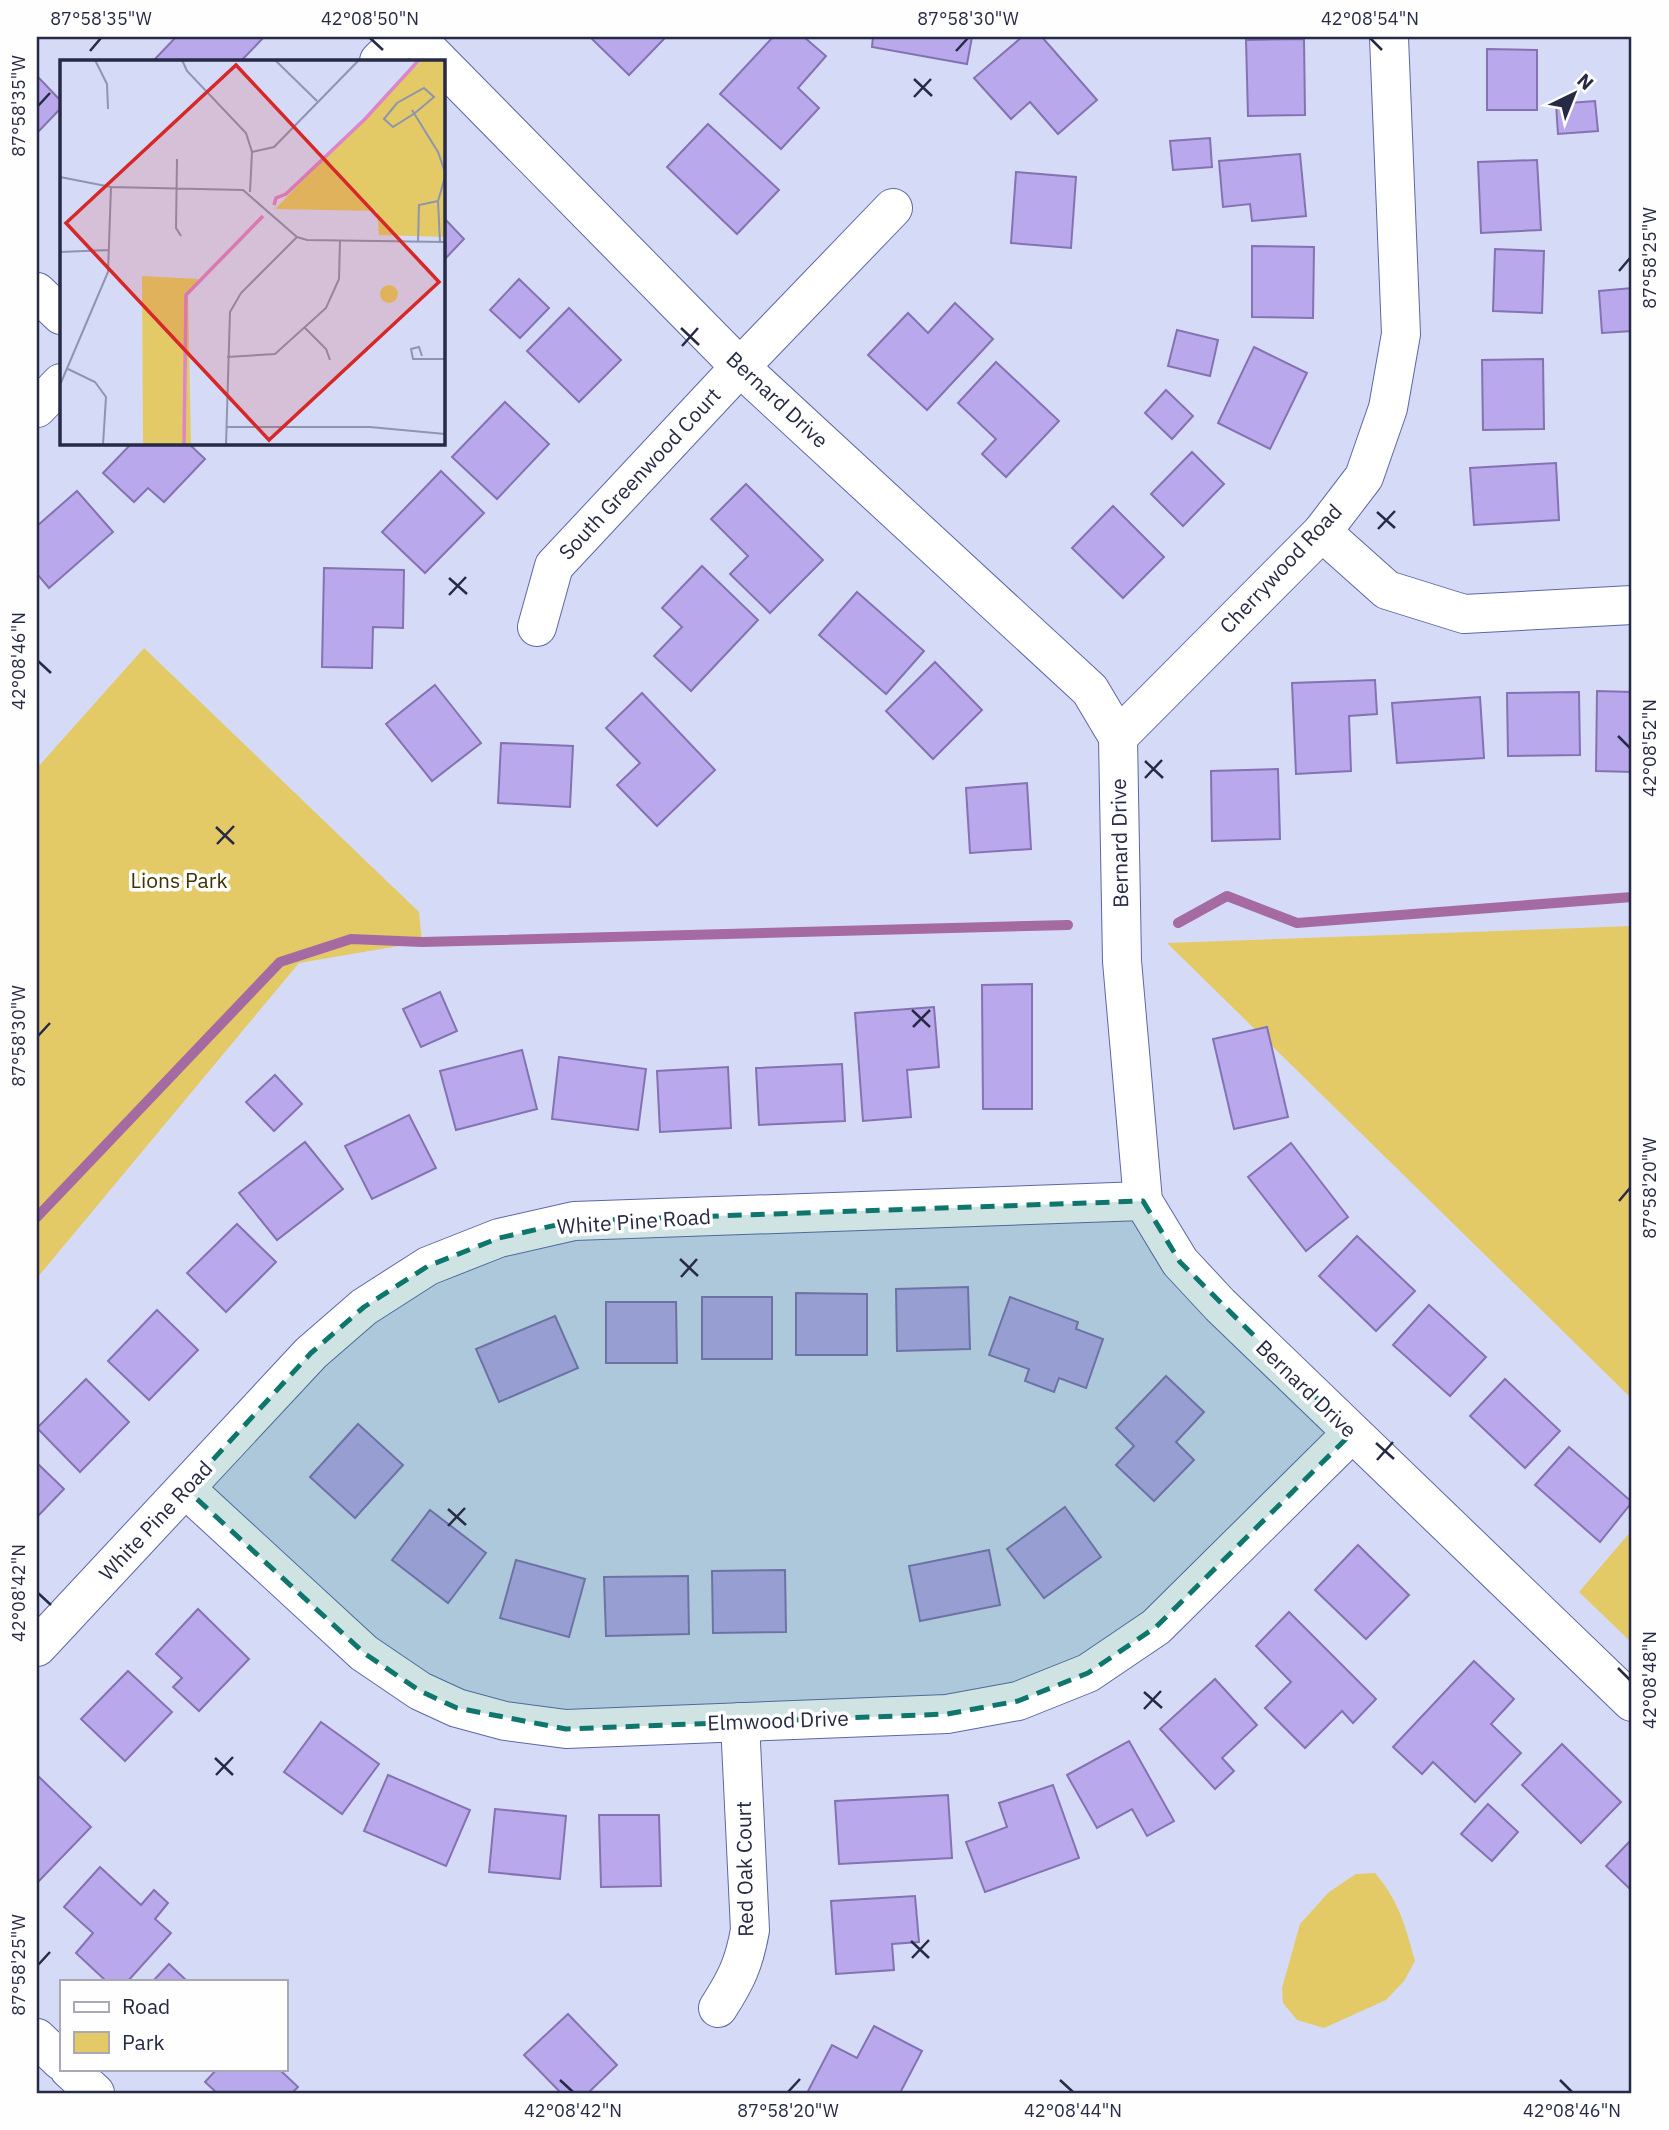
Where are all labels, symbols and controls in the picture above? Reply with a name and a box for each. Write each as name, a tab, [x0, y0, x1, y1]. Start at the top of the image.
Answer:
text: 87°58'35"W	[50, 7, 152, 30]
text: 42°08'50"N	[321, 7, 419, 30]
text: 87°58'30"W	[917, 7, 1019, 30]
text: 42°08'54"N	[1321, 7, 1419, 30]
text: 87°58'35"W	[7, 55, 30, 157]
inset map	[60, 60, 444, 444]
north arrow	[1540, 60, 1610, 130]
text: N	[1572, 68, 1599, 95]
text: 87°58'25"W	[1638, 207, 1661, 309]
street label: Bernard Drive	[721, 345, 835, 454]
street label: South Greenwood Court	[552, 381, 727, 565]
street label: Cherrywood Road	[1213, 497, 1348, 639]
text: 42°08'46"N	[7, 612, 30, 710]
text: 42°08'52"N	[1638, 699, 1661, 797]
street label: Bernard Drive	[1104, 778, 1134, 908]
park label: Lions Park	[130, 866, 228, 894]
text: 87°58'30"W	[7, 985, 30, 1087]
text: 87°58'20"W	[1638, 1137, 1661, 1239]
street label: White Pine Road	[556, 1202, 712, 1240]
street label: Bernard Drive	[1250, 1333, 1363, 1443]
street label: White Pine Road	[92, 1454, 218, 1586]
text: 42°08'42"N	[7, 1544, 30, 1642]
text: 42°08'48"N	[1638, 1631, 1661, 1729]
street label: Elmwood Drive	[707, 1704, 849, 1736]
street label: Red Oak Court	[729, 1801, 759, 1937]
text: 87°58'25"W	[7, 1914, 30, 2016]
legend	[60, 1980, 287, 2070]
text: Road	[122, 1992, 170, 2020]
text: Park	[122, 2028, 165, 2056]
text: 42°08'42"N	[524, 2099, 622, 2122]
text: 87°58'20"W	[737, 2099, 839, 2122]
text: 42°08'44"N	[1024, 2099, 1122, 2122]
text: 42°08'46"N	[1523, 2099, 1621, 2122]

